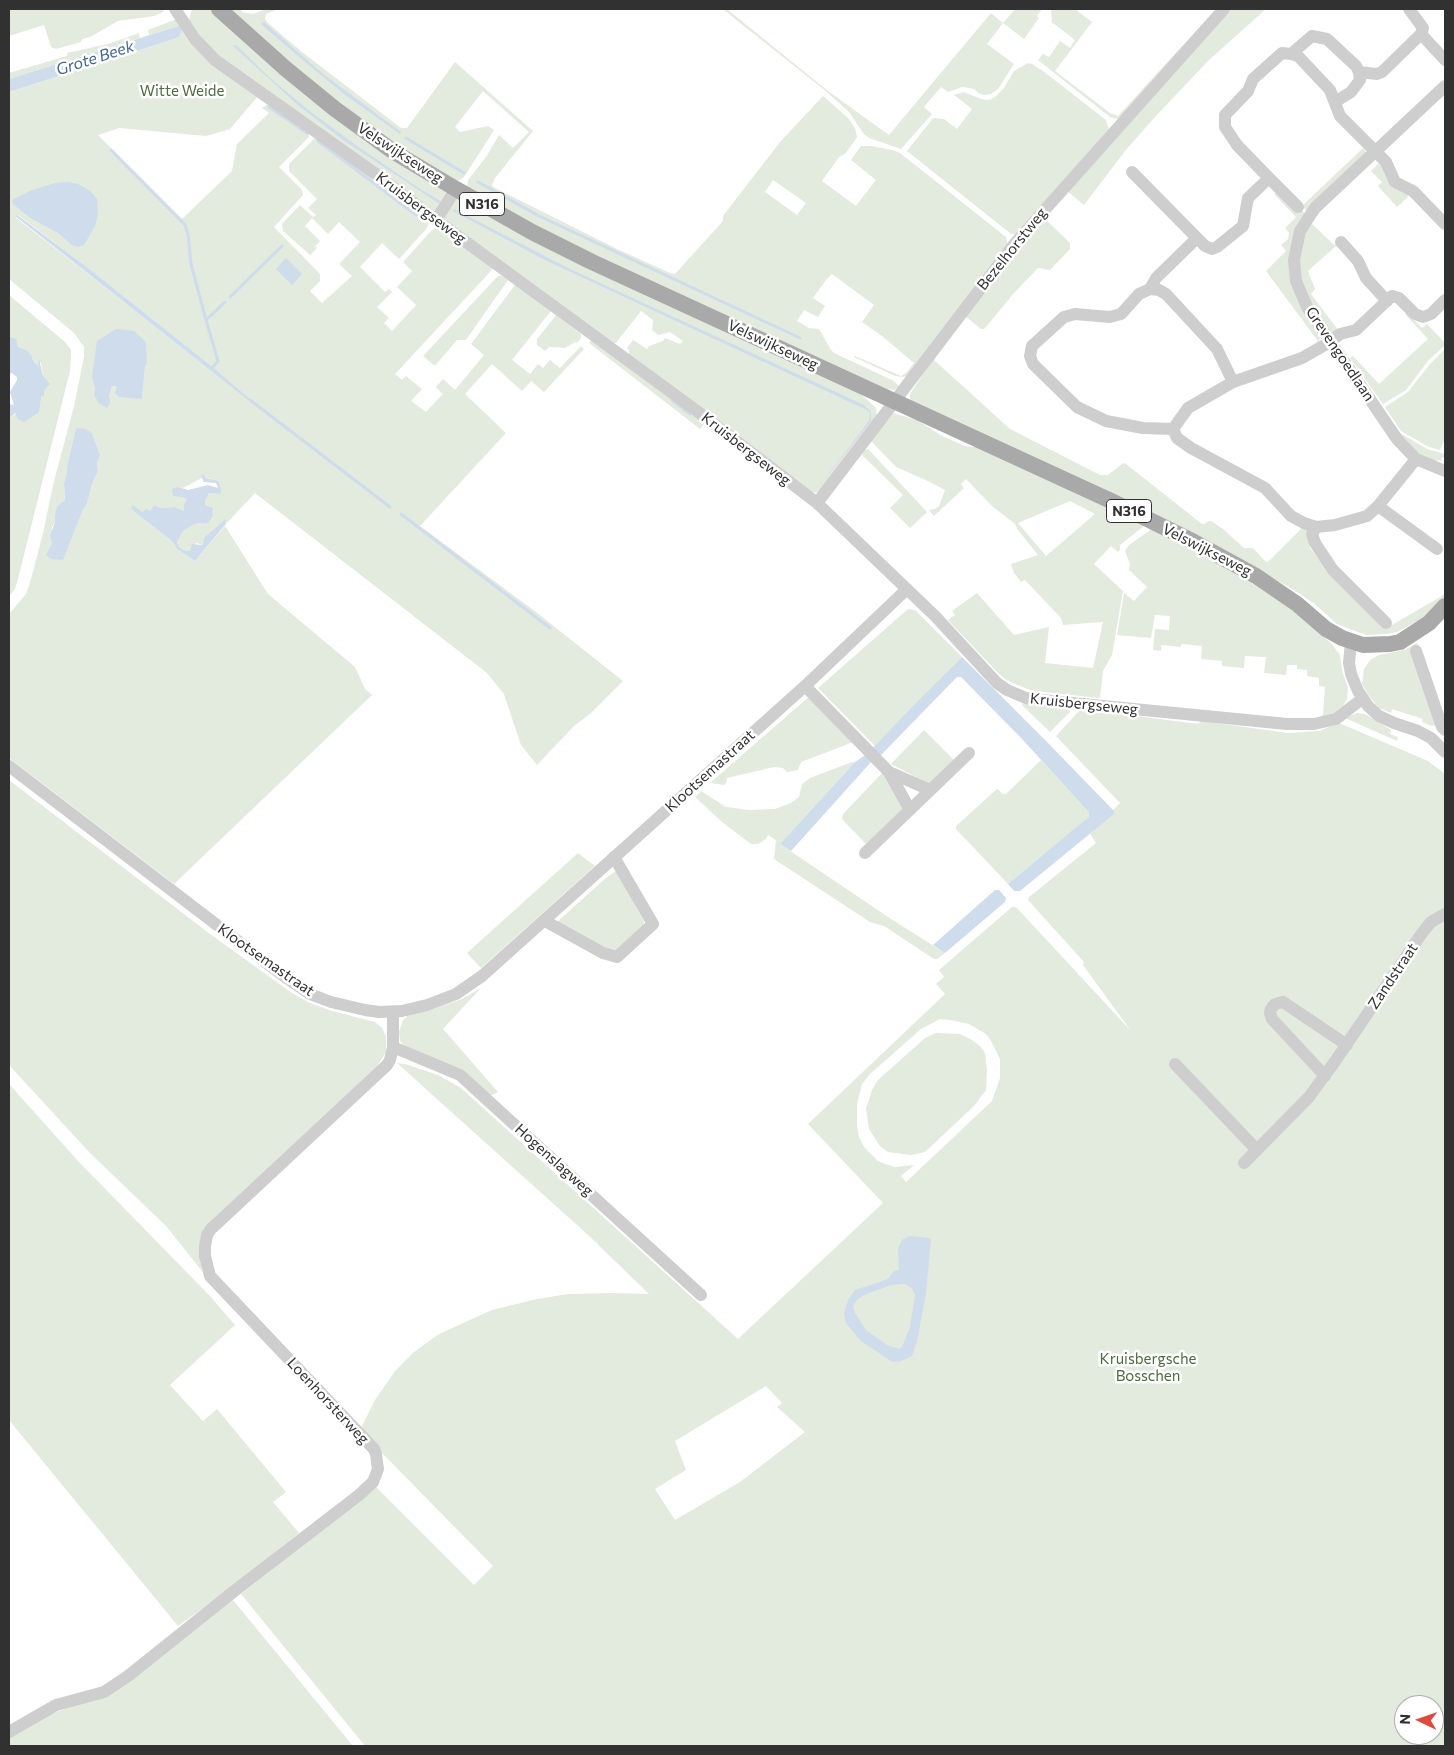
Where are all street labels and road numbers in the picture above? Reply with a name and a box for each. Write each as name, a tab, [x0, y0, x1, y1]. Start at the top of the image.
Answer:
street label: Velswijkseweg	[354, 119, 446, 187]
street label: Kruisbergseweg	[372, 168, 470, 248]
road number: N316	[460, 192, 504, 215]
street label: Bezelhorstweg	[973, 204, 1051, 294]
street label: Grevengoedlaan	[1302, 303, 1378, 405]
street label: Velswijkseweg	[725, 316, 821, 374]
street label: Kruisbergseweg	[698, 409, 794, 489]
road number: N316	[1106, 500, 1152, 522]
street label: Velswijkseweg	[1159, 520, 1255, 580]
street label: Kruisbergseweg	[1029, 689, 1139, 719]
street label: Klootsemastraat	[662, 726, 758, 816]
street label: Klootsemastraat	[214, 920, 318, 1000]
street label: Zandstraat	[1364, 940, 1422, 1012]
street label: Hogenslagweg	[511, 1120, 597, 1200]
street label: Loenhorsterweg	[283, 1354, 373, 1448]

